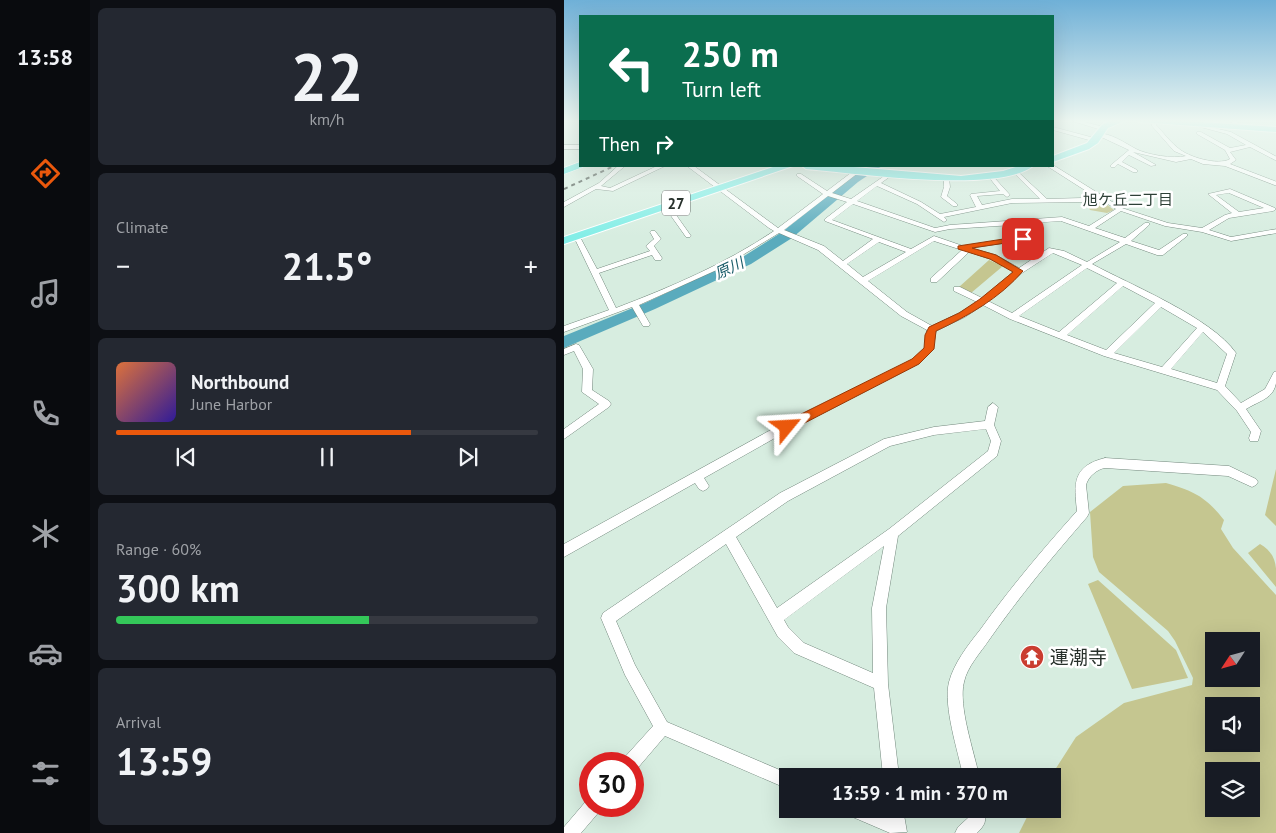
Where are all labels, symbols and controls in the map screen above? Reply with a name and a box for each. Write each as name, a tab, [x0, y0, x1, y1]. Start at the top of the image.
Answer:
text: 250 m	[682, 31, 779, 77]
text: 22	[290, 34, 364, 118]
icon: left	[599, 35, 664, 100]
text: 13:58	[17, 43, 73, 71]
text: Turn left	[682, 75, 761, 103]
text: km/h	[309, 109, 345, 129]
icon: right	[650, 130, 678, 158]
text: Then	[599, 132, 640, 156]
icon: directions	[28, 156, 63, 191]
road number: 27	[662, 190, 690, 216]
district label: 旭ケ丘二丁目	[1083, 190, 1173, 209]
text: Climate	[116, 217, 168, 237]
pin	[1002, 218, 1044, 260]
icon: arrive	[1009, 225, 1037, 253]
text: 21.5°	[282, 241, 372, 290]
text: −	[116, 247, 130, 284]
text: +	[524, 247, 538, 284]
water label: 原川	[711, 252, 748, 283]
icon: music	[28, 276, 63, 311]
text: Northbound	[191, 370, 289, 394]
text: June Harbor	[191, 394, 272, 414]
icon: phone	[28, 396, 63, 431]
position arrow	[760, 400, 812, 452]
icon: previous	[172, 443, 200, 471]
icon: pause	[313, 443, 341, 471]
icon: next	[454, 443, 482, 471]
icon: climate	[28, 516, 63, 551]
text: Range · 60%	[116, 539, 201, 559]
text: 300 km	[116, 563, 240, 612]
north arrow	[1205, 632, 1260, 688]
map controls	[1205, 632, 1260, 817]
icon: car	[28, 636, 63, 671]
temple icon: 運潮寺	[1019, 644, 1045, 670]
place label: 運潮寺	[1050, 645, 1107, 669]
button: sound	[1205, 697, 1260, 752]
text: Arrival	[116, 712, 161, 732]
text: 13:59	[116, 736, 212, 785]
speed limit sign: 30	[579, 752, 644, 817]
icon: filters	[28, 756, 63, 791]
button: layers	[1205, 762, 1260, 817]
text: 13:59 · 1 min · 370 m	[832, 781, 1008, 805]

